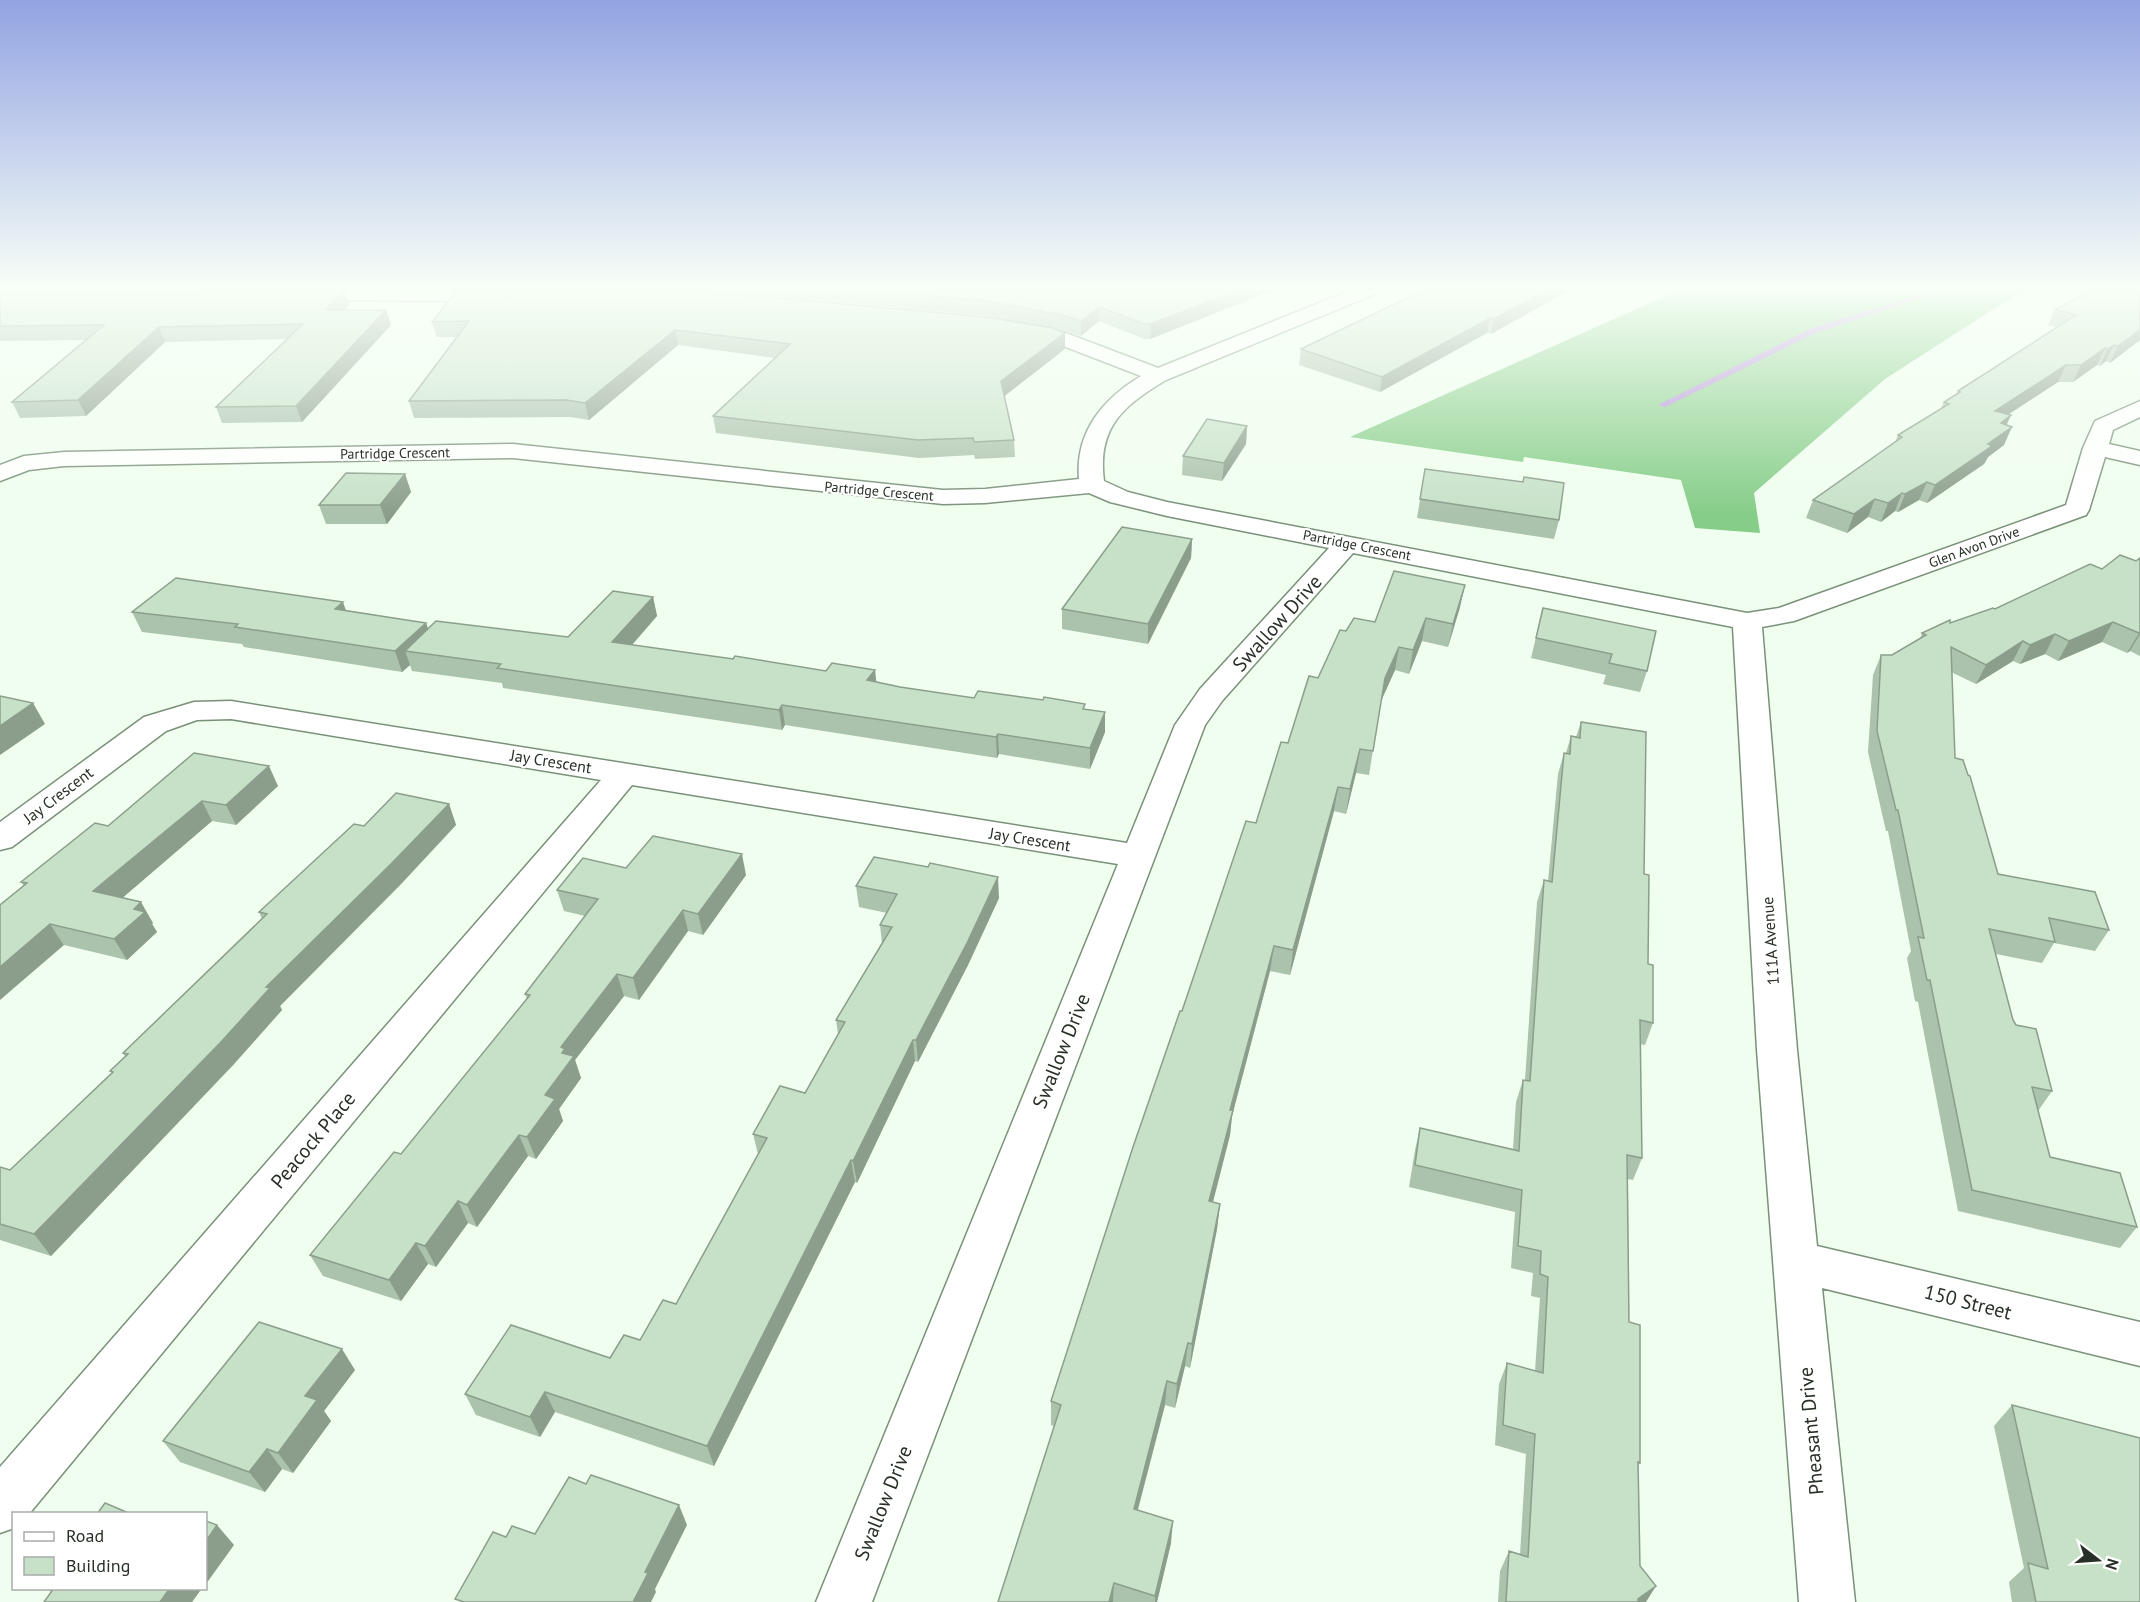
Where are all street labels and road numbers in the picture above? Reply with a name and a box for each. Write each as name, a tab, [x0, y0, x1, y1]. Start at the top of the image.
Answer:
street label: Partridge Crescent	[340, 443, 450, 463]
street label: Partridge Crescent	[824, 477, 935, 505]
street label: Glen Avon Drive	[1926, 522, 2022, 572]
street label: Partridge Crescent	[1301, 526, 1413, 564]
street label: Swallow Drive	[1227, 569, 1327, 677]
street label: Jay Crescent	[508, 745, 594, 777]
street label: Jay Crescent	[18, 762, 97, 828]
street label: Jay Crescent	[987, 823, 1073, 855]
street label: 111A Avenue	[1757, 896, 1783, 986]
street label: Swallow Drive	[1026, 990, 1096, 1112]
street label: Peacock Place	[265, 1086, 361, 1194]
street label: 150 Street	[1922, 1279, 2015, 1325]
street label: Pheasant Drive	[1792, 1366, 1830, 1496]
street label: Swallow Drive	[848, 1442, 918, 1564]

